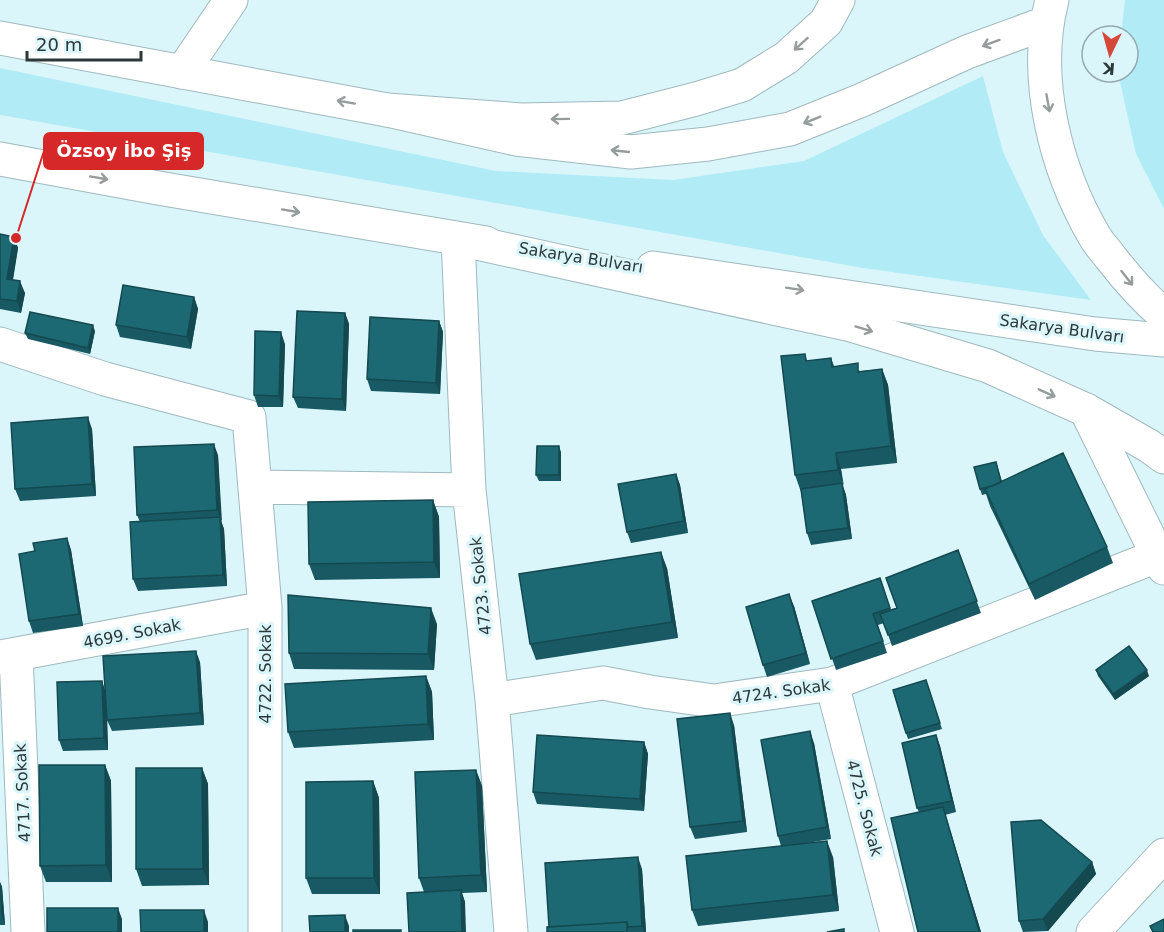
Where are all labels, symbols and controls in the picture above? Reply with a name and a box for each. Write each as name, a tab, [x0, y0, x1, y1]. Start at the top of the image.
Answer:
scale bar	[27, 24, 141, 62]
north arrow	[1080, 24, 1140, 84]
text: 20 m	[36, 34, 82, 55]
one-way arrow	[794, 37, 809, 51]
one-way arrow	[982, 39, 1001, 50]
text: K	[1101, 58, 1116, 78]
one-way arrow	[1042, 92, 1053, 112]
one-way arrow	[337, 96, 356, 107]
one-way arrow	[551, 113, 571, 125]
one-way arrow	[803, 115, 821, 126]
callout: Özsoy İbo Şiş	[44, 133, 203, 169]
text: Özsoy İbo Şiş	[57, 140, 191, 161]
one-way arrow	[611, 145, 631, 156]
one-way arrow	[89, 172, 108, 183]
one-way arrow	[281, 205, 300, 216]
street label: Sakarya Bulvarı	[517, 238, 644, 277]
one-way arrow	[1120, 269, 1133, 285]
one-way arrow	[785, 284, 804, 295]
street label: Sakarya Bulvarı	[998, 310, 1125, 347]
one-way arrow	[854, 324, 873, 335]
one-way arrow	[1038, 387, 1056, 399]
street label: 4723. Sokak	[466, 535, 495, 636]
street label: 4699. Sokak	[82, 615, 183, 652]
street label: 4722. Sokak	[256, 624, 275, 723]
street label: 4724. Sokak	[731, 675, 832, 708]
street label: 4717. Sokak	[10, 742, 35, 843]
street label: 4725. Sokak	[843, 758, 887, 859]

